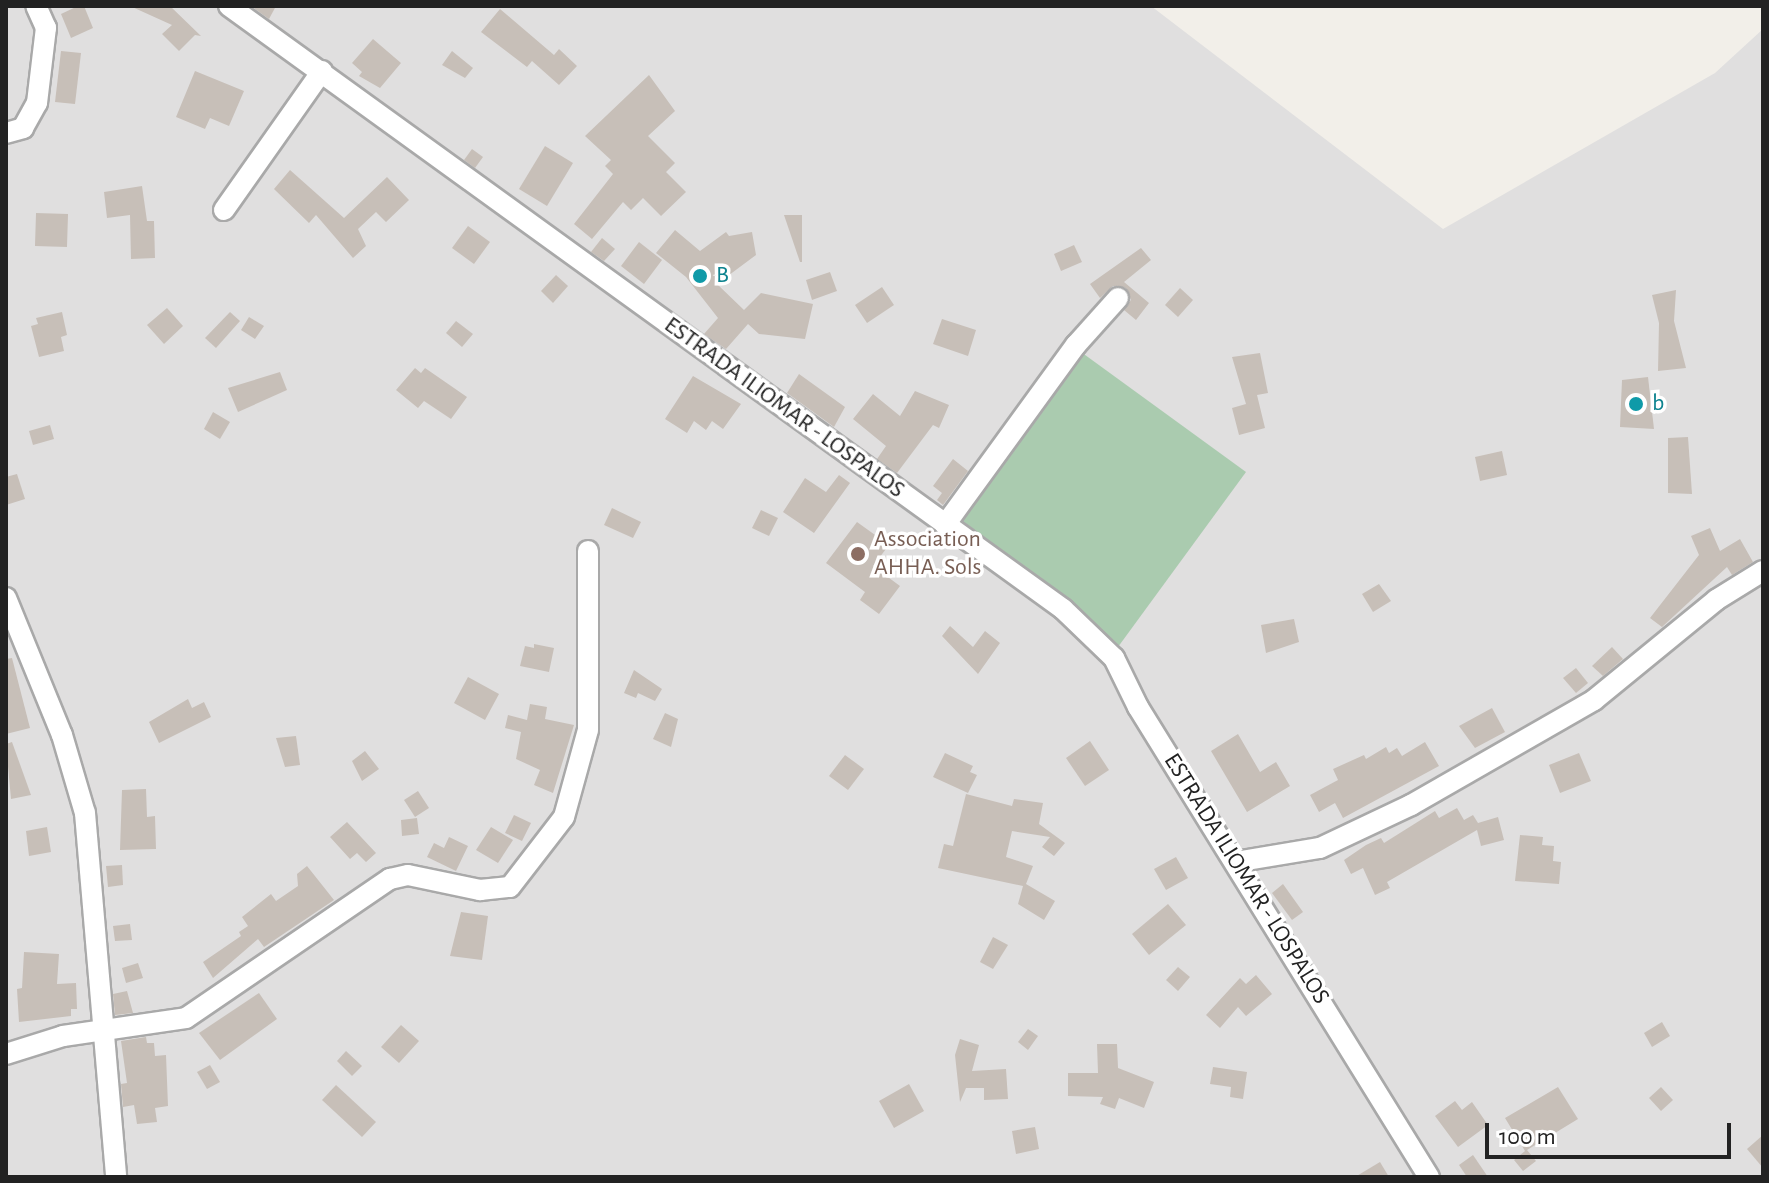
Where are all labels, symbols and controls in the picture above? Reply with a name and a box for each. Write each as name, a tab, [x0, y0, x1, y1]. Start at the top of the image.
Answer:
place label: B	[716, 262, 729, 290]
marker: B	[691, 267, 709, 285]
street label: ESTRADA ILIOMAR - LOSPALOS	[658, 311, 910, 505]
place label: b	[1652, 390, 1664, 418]
marker: b	[1627, 395, 1645, 413]
place label: Association AHHA. Sols	[874, 526, 981, 582]
marker: Association AHHA. Sols	[849, 545, 867, 563]
street label: ESTRADA ILIOMAR - LOSPALOS	[1157, 748, 1335, 1010]
scale bar	[1489, 1107, 1735, 1157]
text: 100 m	[1499, 1125, 1556, 1149]

